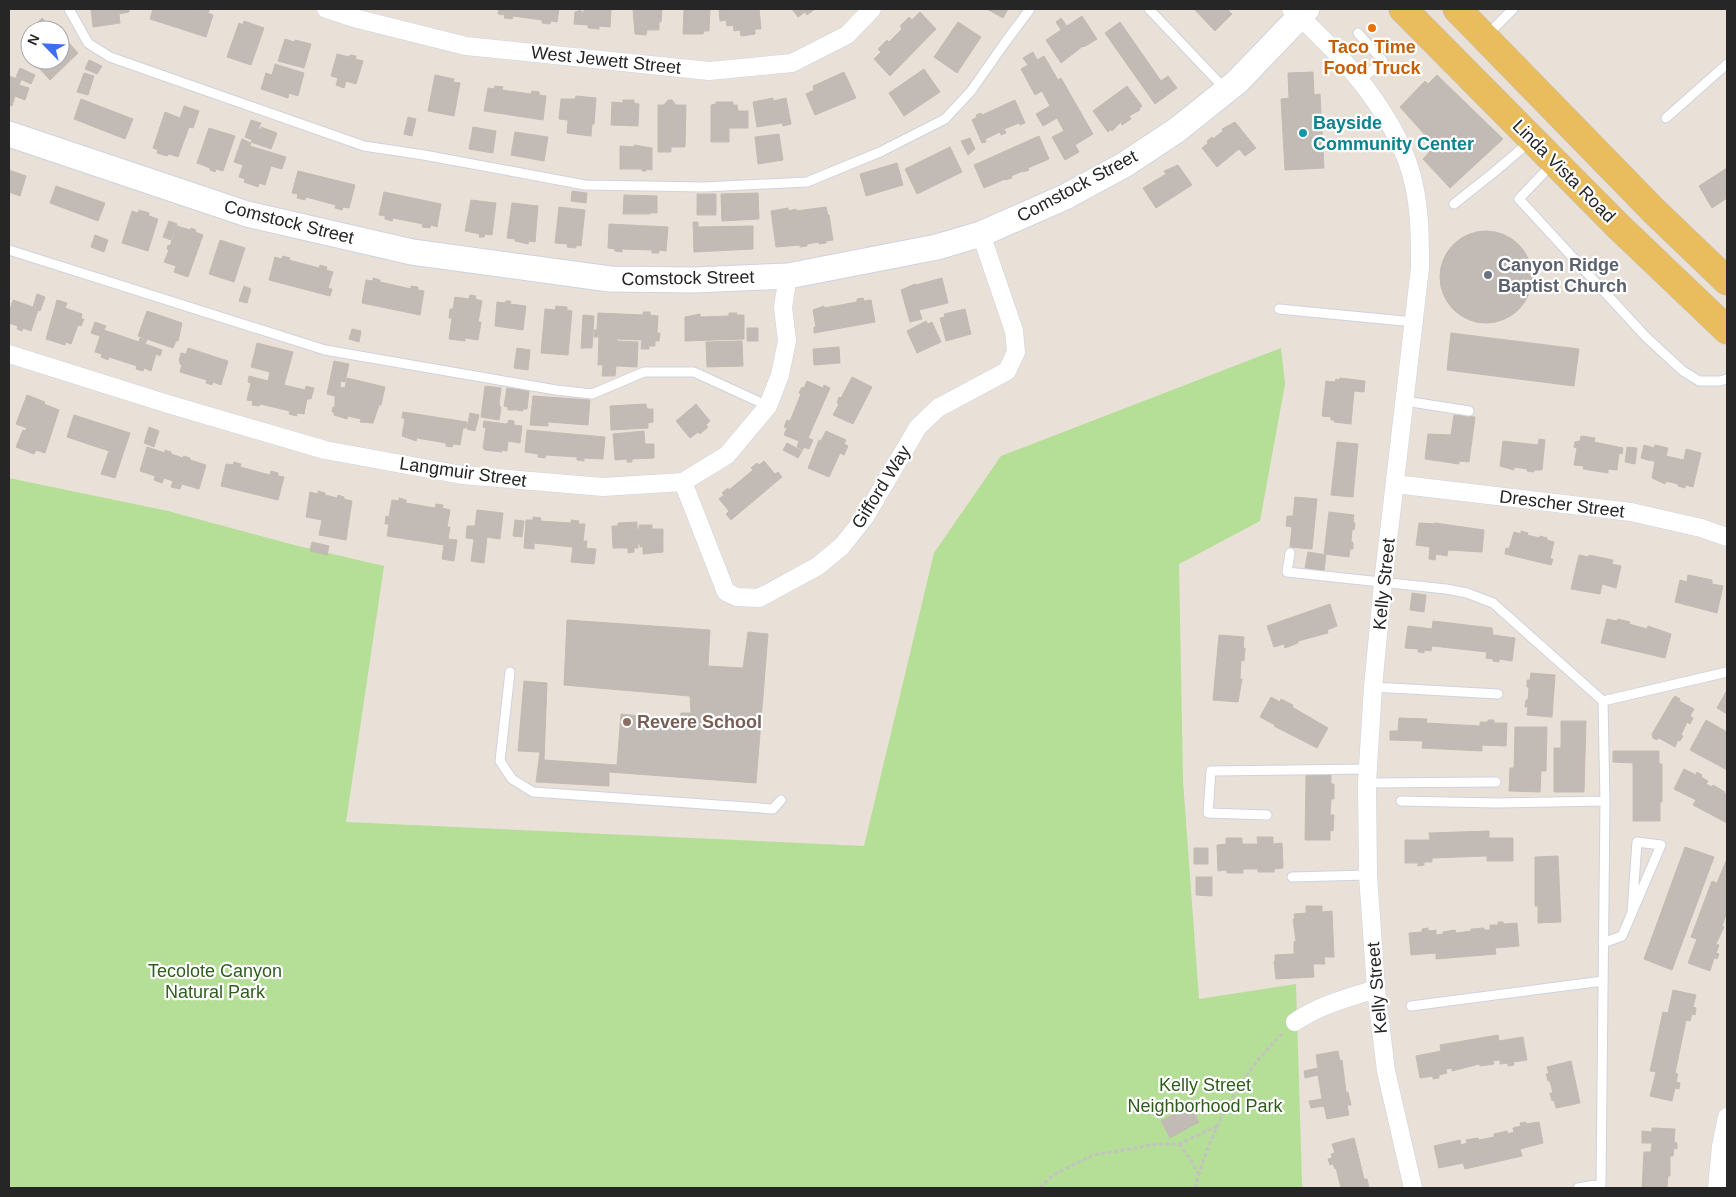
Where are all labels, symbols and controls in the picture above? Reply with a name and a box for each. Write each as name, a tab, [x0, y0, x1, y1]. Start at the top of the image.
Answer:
north arrow	[20, 20, 70, 70]
marker: Taco Time Food Truck	[1366, 22, 1378, 34]
text: N	[24, 32, 42, 48]
place label: Taco Time Food Truck	[1323, 37, 1421, 78]
street label: West Jewett Street	[530, 42, 682, 78]
place label: Bayside Community Center	[1313, 113, 1474, 154]
street label: Linda Vista Road	[1509, 116, 1619, 226]
marker: Bayside Community Center	[1297, 127, 1309, 139]
street label: Comstock Street	[1014, 146, 1140, 226]
street label: Comstock Street	[222, 196, 356, 248]
place label: Canyon Ridge Baptist Church	[1498, 255, 1627, 296]
street label: Comstock Street	[621, 267, 755, 289]
marker: Canyon Ridge Baptist Church	[1482, 269, 1494, 281]
street label: Gifford Way	[848, 442, 914, 532]
street label: Langmuir Street	[398, 453, 528, 491]
street label: Drescher Street	[1498, 486, 1626, 522]
street label: Kelly Street	[1369, 537, 1399, 631]
place label: Revere School	[637, 712, 762, 732]
marker: Revere School	[621, 716, 633, 728]
street label: Kelly Street	[1363, 941, 1391, 1035]
park label: Tecolote Canyon Natural Park	[148, 961, 282, 1002]
park label: Kelly Street Neighborhood Park	[1127, 1075, 1284, 1116]

